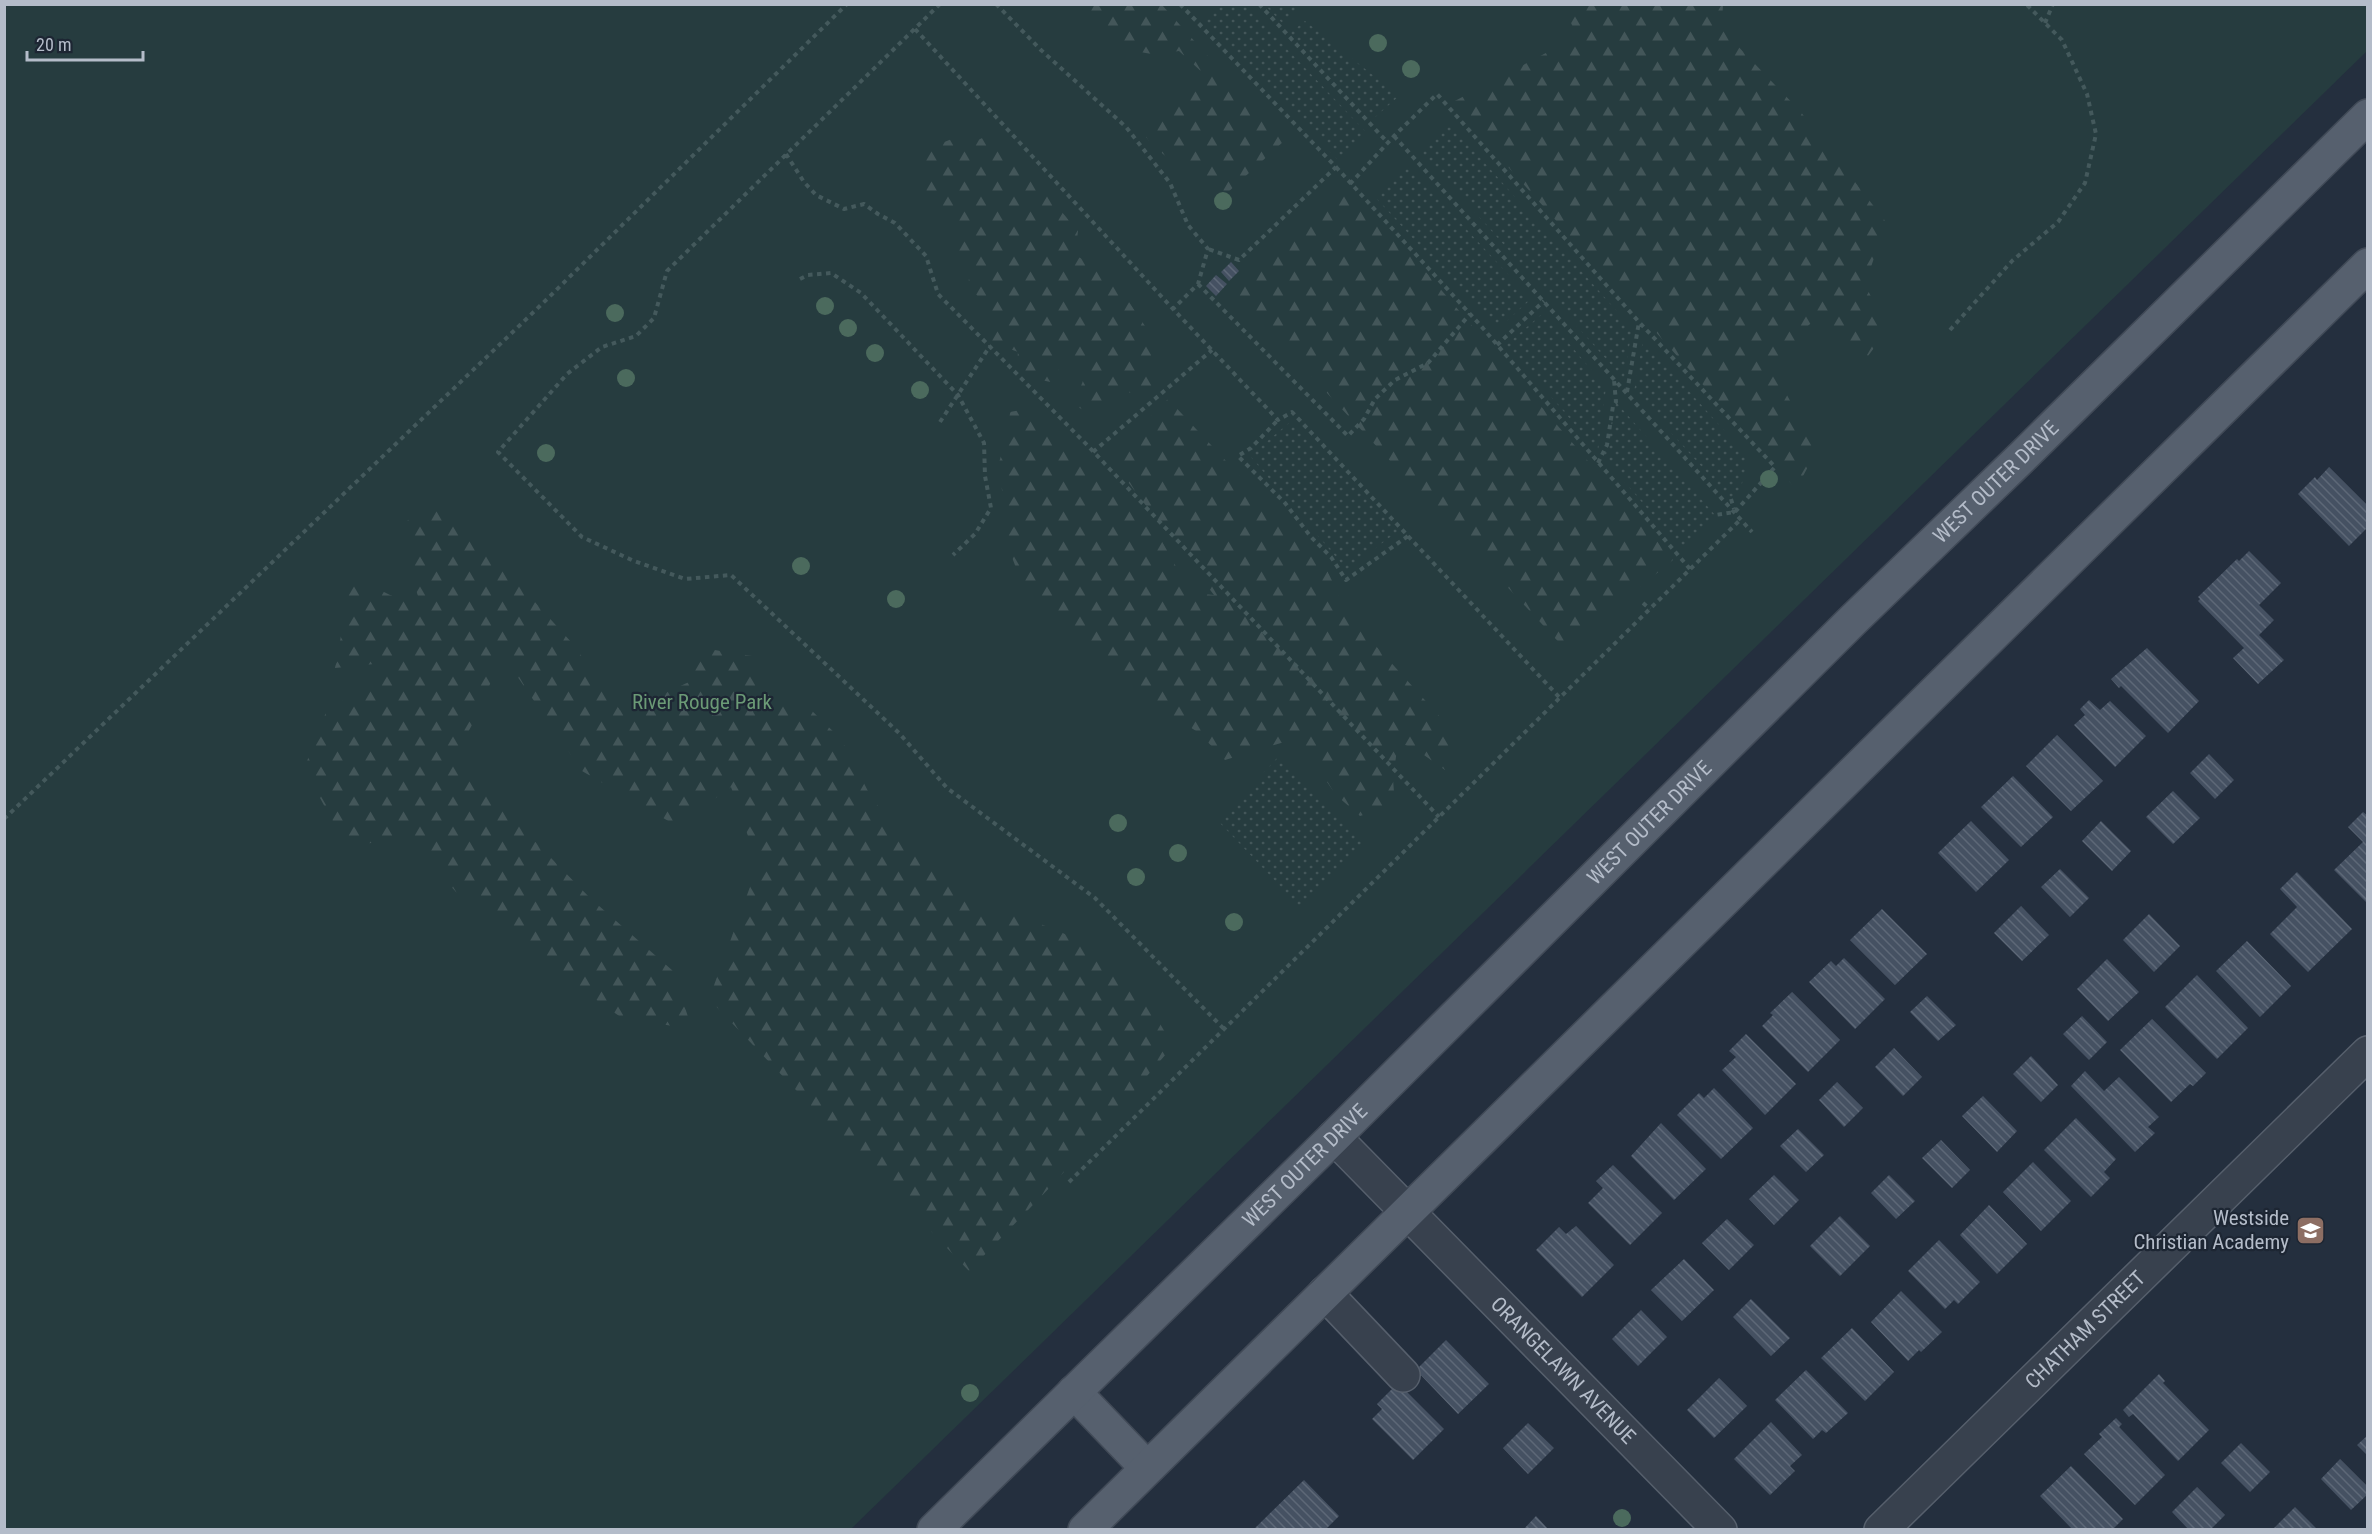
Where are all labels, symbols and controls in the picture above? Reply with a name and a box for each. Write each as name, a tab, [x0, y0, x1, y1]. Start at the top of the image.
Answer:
scale bar	[27, 24, 142, 62]
text: 20 m	[36, 34, 71, 55]
street label: WEST OUTER DRIVE	[1928, 416, 2064, 548]
park label: River Rouge Park	[632, 690, 773, 714]
street label: WEST OUTER DRIVE	[1582, 756, 1716, 890]
street label: WEST OUTER DRIVE	[1238, 1099, 1372, 1232]
place label: Westside Christian Academy	[2133, 1206, 2289, 1254]
school or university icon: Westside Christian Academy	[2294, 1214, 2326, 1246]
street label: CHATHAM STREET	[2021, 1266, 2150, 1394]
street label: ORANGELAWN AVENUE	[1486, 1292, 1640, 1449]

